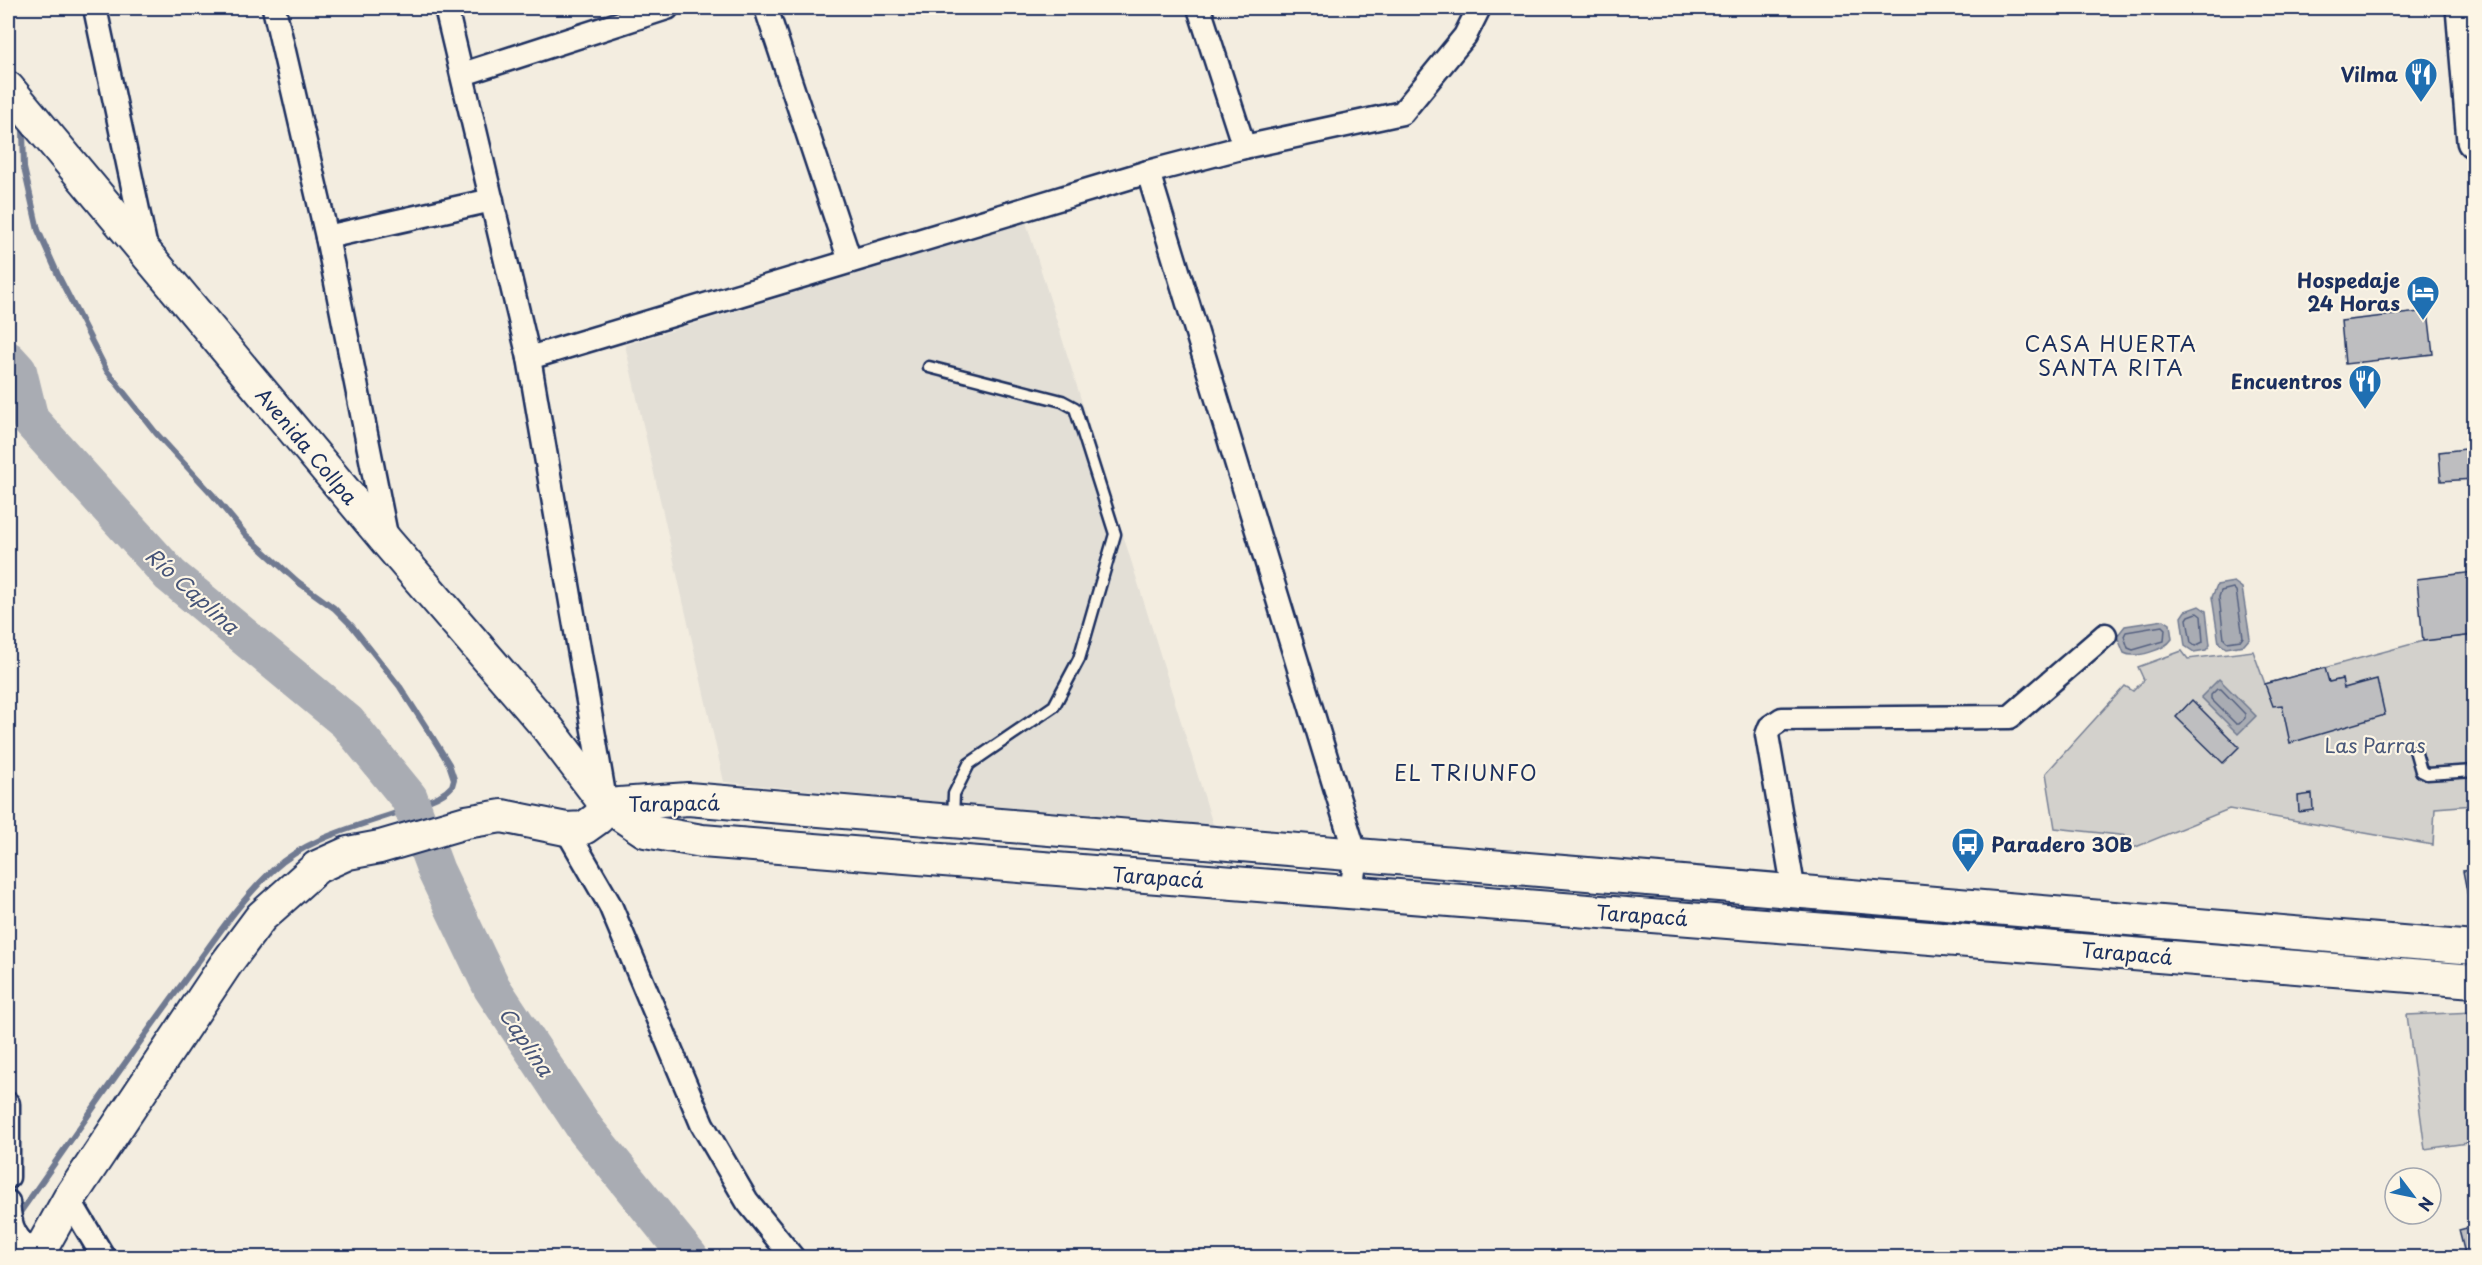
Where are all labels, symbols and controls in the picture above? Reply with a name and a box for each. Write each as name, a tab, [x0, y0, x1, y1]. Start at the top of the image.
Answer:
restaurant icon: Vilma	[2403, 56, 2439, 103]
place label: Vilma	[2341, 59, 2398, 89]
place label: Hospedaje 24 Horas	[2297, 265, 2400, 318]
hotel icon: Hospedaje 24 Horas	[2405, 274, 2441, 321]
district label: CASA HUERTA SANTA RITA	[2025, 327, 2197, 383]
restaurant icon: Encuentros	[2347, 363, 2383, 410]
place label: Encuentros	[2231, 366, 2342, 396]
street label: Avenida Collpa	[249, 381, 365, 511]
water label: Río Caplina	[139, 539, 247, 641]
park label: Las Parras	[2324, 730, 2426, 760]
district label: EL TRIUNFO	[1394, 756, 1538, 788]
street label: Tarapacá	[628, 787, 720, 819]
bus stop icon: Paradero 30B	[1950, 826, 1986, 873]
place label: Paradero 30B	[1991, 829, 2133, 859]
street label: Tarapacá	[1111, 859, 1205, 895]
street label: Tarapacá	[1595, 897, 1689, 933]
street label: Tarapacá	[2080, 934, 2174, 972]
water label: Caplina	[492, 1000, 562, 1083]
north arrow	[2383, 1166, 2443, 1226]
text: N	[2413, 1193, 2440, 1216]

